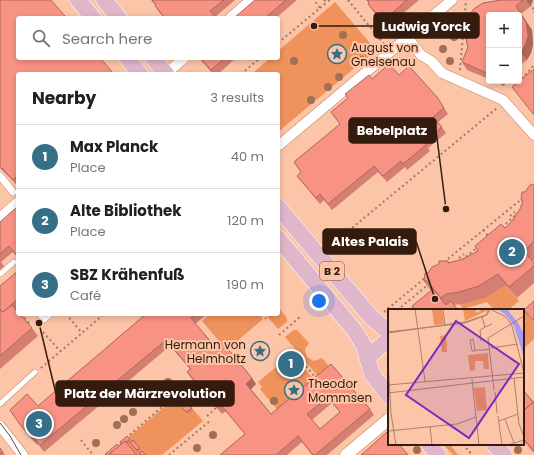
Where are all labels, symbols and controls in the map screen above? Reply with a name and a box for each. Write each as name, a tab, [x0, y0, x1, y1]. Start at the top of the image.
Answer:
map controls	[486, 12, 522, 84]
button: +	[486, 12, 522, 48]
callout: Ludwig Yorck	[374, 13, 479, 38]
search box	[16, 16, 280, 60]
text: Ludwig Yorck	[382, 17, 470, 36]
icon: search	[30, 27, 52, 49]
text: Search here	[62, 28, 152, 49]
place label: August von Gneisenau	[351, 39, 419, 70]
place icon: August von Gneisenau	[326, 43, 348, 65]
button: −	[486, 48, 522, 84]
text: Nearby	[32, 86, 96, 110]
text: 3 results	[210, 88, 264, 107]
callout: Bebelplatz	[349, 118, 436, 143]
text: Bebelplatz	[357, 121, 428, 140]
text: Max Planck	[70, 136, 158, 157]
text: 1	[43, 147, 47, 166]
text: 40 m	[231, 147, 264, 166]
text: Place	[70, 158, 105, 177]
text: Alte Bibliothek	[70, 200, 182, 221]
text: 2	[41, 211, 49, 230]
text: 120 m	[227, 211, 264, 230]
text: Place	[70, 222, 105, 241]
callout: Altes Palais	[323, 229, 416, 254]
text: Altes Palais	[331, 232, 409, 251]
pin: 2	[499, 237, 525, 267]
road number: B 2	[320, 262, 344, 280]
text: SBZ Krähenfuß	[70, 264, 185, 285]
text: 3	[41, 275, 49, 294]
text: 190 m	[227, 275, 264, 294]
text: Café	[70, 286, 101, 305]
your location	[309, 291, 329, 311]
inset map	[388, 309, 524, 445]
place label: Hermann von Helmholtz	[165, 336, 246, 367]
place icon: Hermann von Helmholtz	[249, 340, 271, 362]
pin: 1	[278, 349, 304, 379]
place label: Theodor Mommsen	[308, 375, 372, 406]
place icon: Theodor Mommsen	[283, 379, 305, 401]
callout: Platz der Märzrevolution	[56, 381, 234, 406]
text: Platz der Märzrevolution	[64, 384, 226, 403]
pin: 3	[26, 409, 52, 439]

